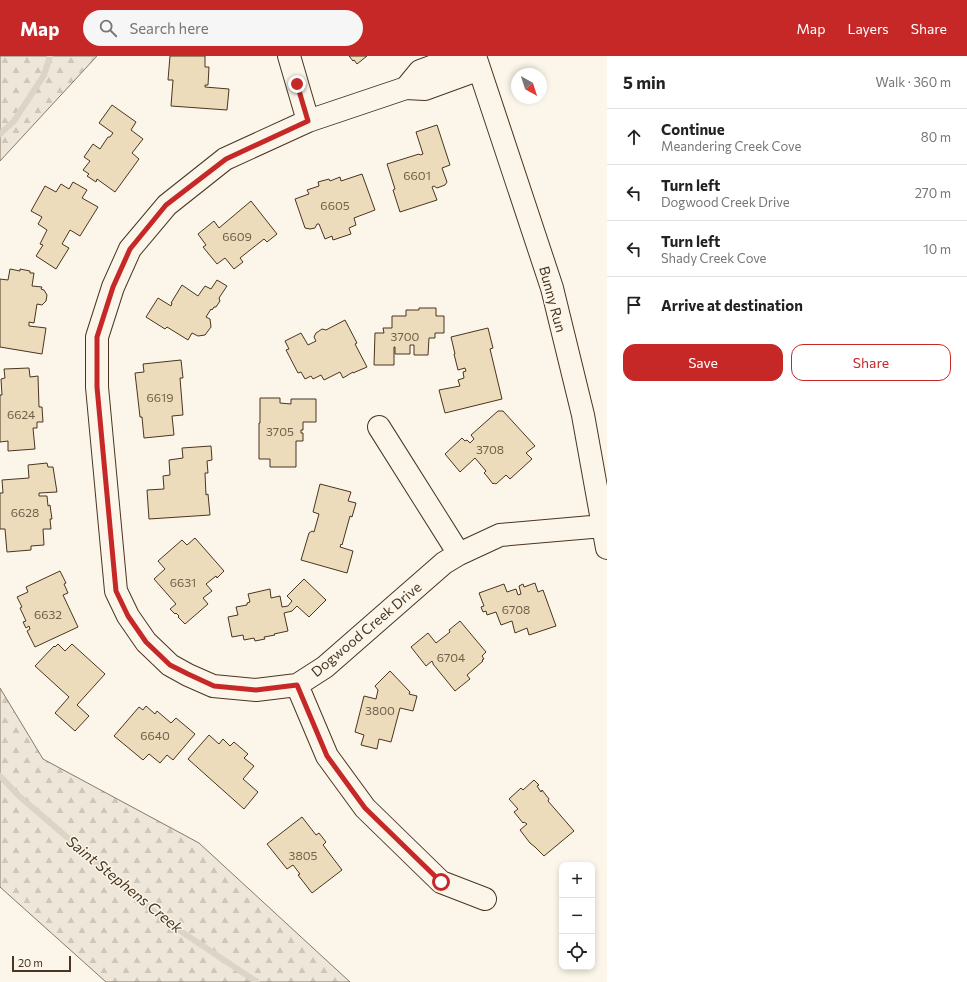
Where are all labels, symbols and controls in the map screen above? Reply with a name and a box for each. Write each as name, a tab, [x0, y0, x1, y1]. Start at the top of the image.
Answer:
search box	[83, 10, 363, 46]
text: Map	[20, 17, 59, 40]
icon: search	[97, 17, 119, 39]
text: Search here	[129, 19, 209, 37]
text: Map	[797, 20, 825, 37]
text: Layers	[847, 20, 889, 37]
text: Share	[911, 20, 947, 37]
north arrow	[511, 68, 547, 104]
text: 5 min	[623, 72, 666, 93]
text: Walk · 360 m	[876, 74, 951, 90]
route end	[288, 75, 306, 93]
text: Continue	[661, 120, 725, 138]
icon: ahead	[623, 126, 645, 148]
text: 80 m	[921, 129, 951, 145]
text: Meandering Creek Cove	[661, 138, 801, 154]
house number: 6601	[403, 168, 431, 182]
text: Turn left	[661, 176, 720, 194]
icon: left	[623, 182, 645, 204]
text: 270 m	[915, 185, 951, 201]
text: Dogwood Creek Drive	[661, 194, 790, 210]
house number: 6605	[320, 198, 350, 212]
house number: 6609	[222, 229, 252, 243]
text: Turn left	[661, 232, 720, 250]
icon: left	[623, 238, 645, 260]
text: 10 m	[923, 241, 951, 257]
text: Shady Creek Cove	[661, 250, 766, 266]
street label: Bunny Run	[536, 264, 570, 334]
icon: arrive	[623, 294, 645, 316]
text: Arrive at destination	[661, 296, 803, 314]
house number: 3700	[391, 329, 420, 343]
button: Save	[623, 344, 783, 381]
button: Share	[791, 344, 951, 381]
house number: 6619	[147, 390, 173, 404]
house number: 6624	[7, 407, 35, 421]
house number: 3705	[266, 424, 294, 438]
house number: 3708	[476, 442, 504, 456]
house number: 6628	[11, 505, 39, 519]
house number: 6631	[170, 575, 196, 589]
street label: Dogwood Creek Drive	[307, 578, 425, 680]
house number: 6708	[502, 602, 530, 616]
house number: 6632	[34, 607, 62, 621]
house number: 6704	[437, 650, 465, 664]
house number: 3800	[365, 703, 395, 717]
house number: 6640	[140, 728, 170, 742]
water label: Saint Stephens Creek	[63, 832, 187, 937]
house number: 3805	[289, 848, 318, 862]
map controls	[559, 862, 595, 970]
button: +	[559, 862, 595, 898]
route start	[432, 873, 450, 891]
button: −	[559, 898, 595, 934]
button: locate	[559, 934, 595, 970]
scale bar	[12, 954, 71, 973]
text: 20 m	[18, 956, 43, 969]

